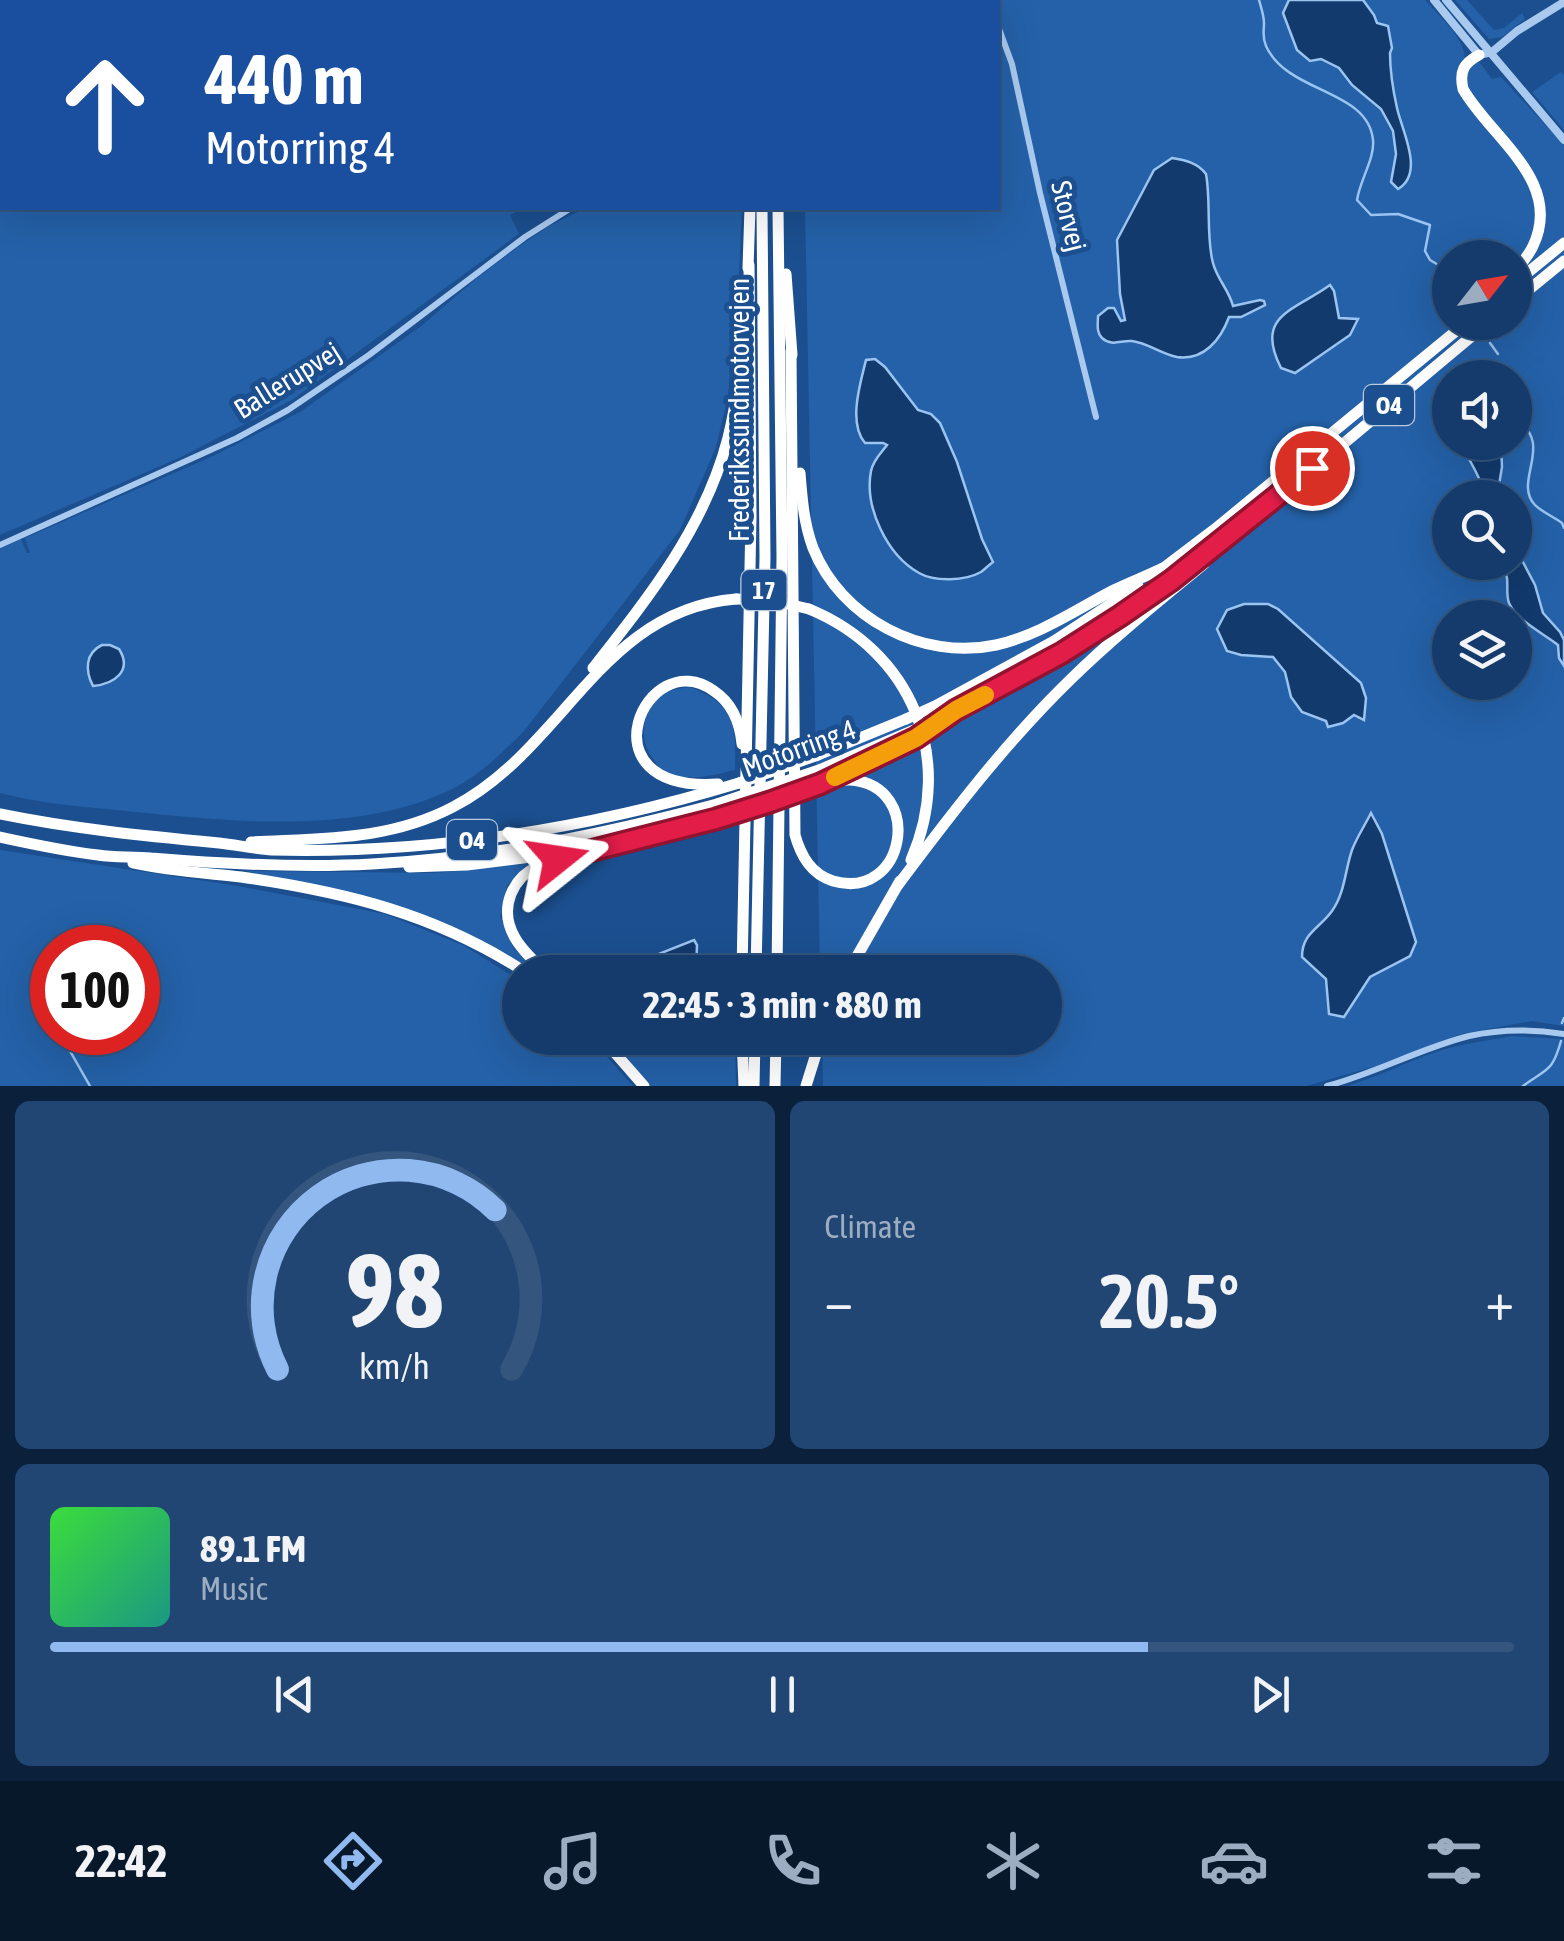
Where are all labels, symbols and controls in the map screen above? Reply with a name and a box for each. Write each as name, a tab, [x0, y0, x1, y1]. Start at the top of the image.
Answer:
text: 440 m	[205, 39, 364, 119]
icon: ahead	[40, 40, 170, 170]
text: Motorring 4	[205, 122, 395, 174]
street label: Storvej	[1045, 178, 1093, 254]
north arrow	[1432, 240, 1532, 340]
map controls	[1432, 240, 1532, 700]
street label: Frederikssundmotorvejen	[723, 278, 755, 542]
street label: Ballerupvej	[228, 335, 346, 425]
button: sound	[1432, 360, 1532, 460]
road number: O4	[1364, 385, 1414, 425]
pin	[1270, 426, 1355, 511]
icon: arrive	[1285, 441, 1340, 496]
button: search	[1432, 480, 1532, 580]
road number: 17	[742, 570, 786, 610]
button: layers	[1432, 600, 1532, 700]
street label: Motorring 4	[738, 713, 860, 783]
position arrow	[506, 807, 610, 911]
road number: O4	[447, 820, 497, 860]
speed limit sign: 100	[30, 925, 160, 1055]
text: 22:45 · 3 min · 880 m	[642, 983, 922, 1026]
text: Climate	[825, 1208, 916, 1245]
text: 98	[346, 1230, 444, 1349]
text: 20.5°	[1099, 1258, 1239, 1344]
text: −	[825, 1269, 853, 1332]
text: +	[1485, 1269, 1514, 1332]
text: km/h	[359, 1346, 430, 1387]
text: 89.1 FM	[200, 1527, 306, 1570]
text: Music	[200, 1570, 267, 1607]
icon: previous	[267, 1667, 322, 1722]
icon: pause	[755, 1667, 810, 1722]
icon: next	[1243, 1667, 1298, 1722]
icon: directions	[318, 1826, 388, 1896]
icon: music	[538, 1826, 608, 1896]
icon: phone	[758, 1826, 828, 1896]
icon: climate	[978, 1826, 1048, 1896]
icon: car	[1199, 1826, 1269, 1896]
icon: filters	[1419, 1826, 1489, 1896]
text: 22:42	[75, 1835, 168, 1887]

